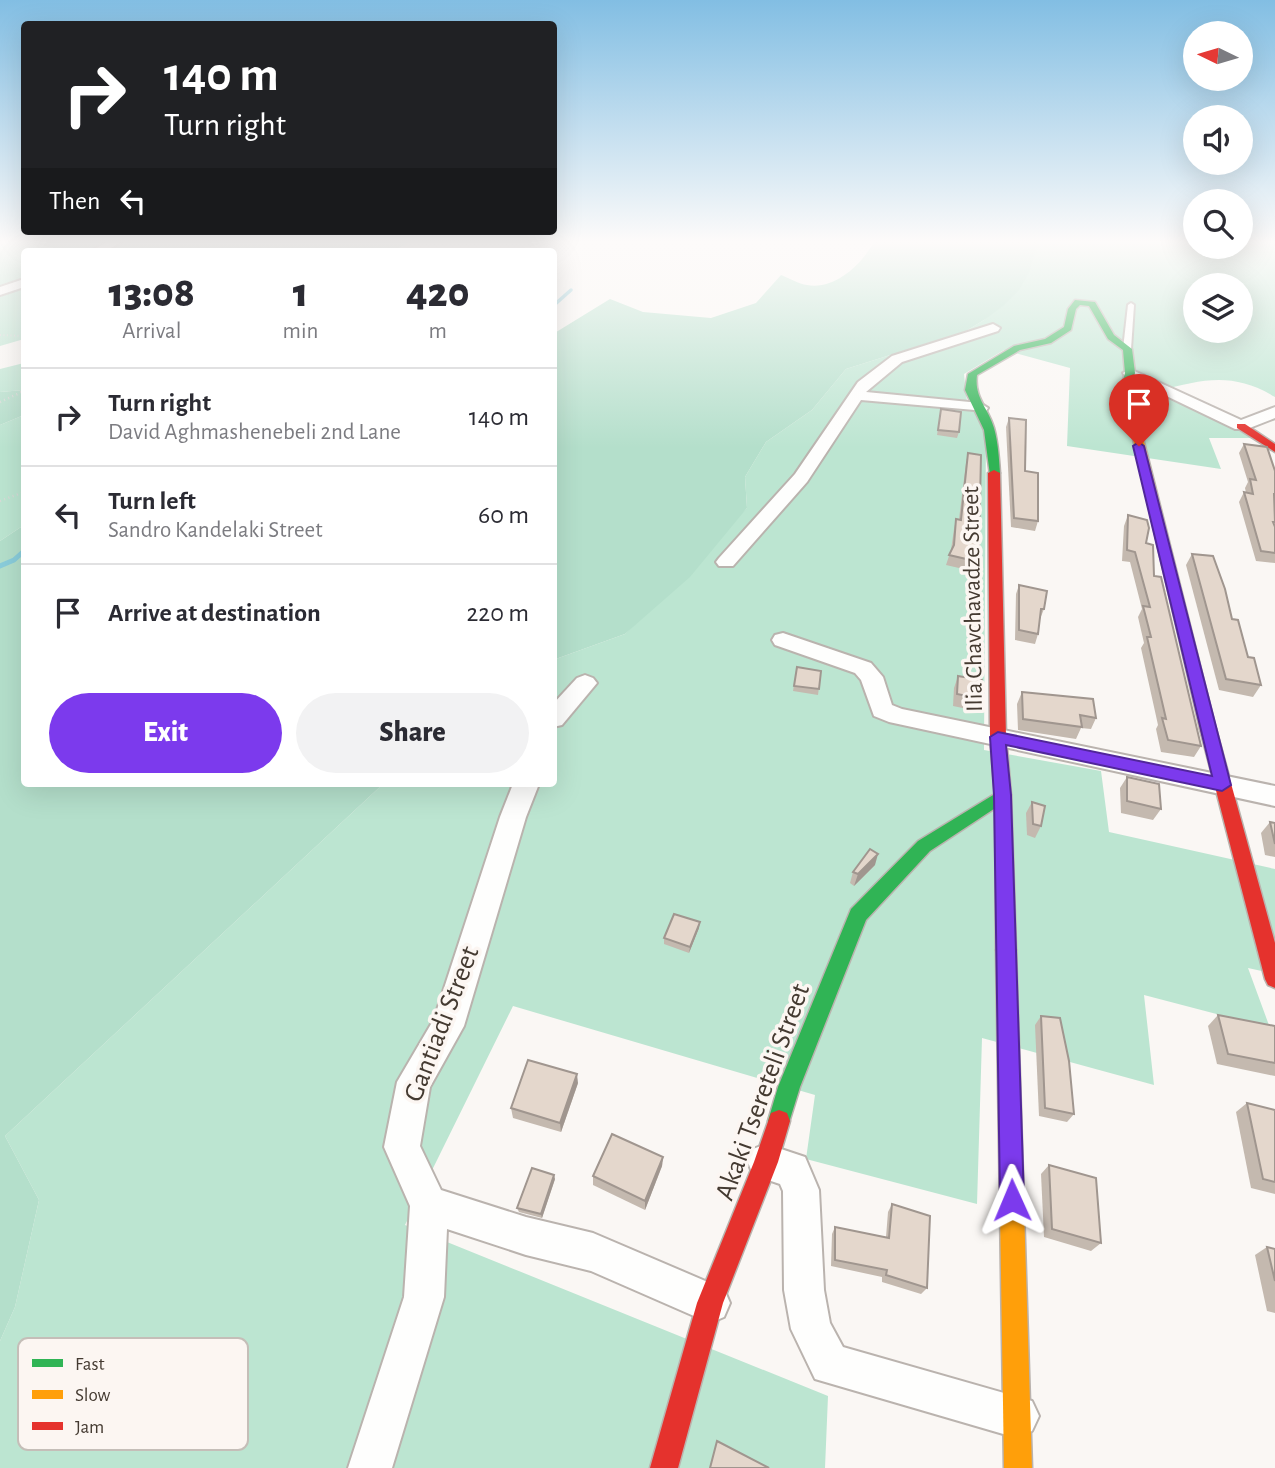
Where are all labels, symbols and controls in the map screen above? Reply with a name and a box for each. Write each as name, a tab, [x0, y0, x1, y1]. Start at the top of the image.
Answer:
north arrow	[1183, 21, 1253, 91]
map controls	[1183, 21, 1253, 343]
icon: right	[49, 49, 140, 140]
text: 140 m	[164, 51, 279, 100]
button: sound	[1183, 105, 1253, 175]
text: Turn right	[164, 109, 286, 141]
icon: left	[114, 182, 152, 220]
text: Then	[49, 188, 100, 214]
button: search	[1183, 189, 1253, 259]
text: 13:08	[109, 272, 195, 314]
text: 1	[293, 272, 308, 314]
text: 420	[406, 272, 469, 314]
button: layers	[1183, 273, 1253, 343]
text: Arrival	[122, 320, 181, 343]
text: min	[283, 320, 318, 343]
text: m	[428, 320, 447, 343]
pin	[1109, 374, 1169, 446]
icon: arrive	[1120, 385, 1158, 423]
text: Turn right	[108, 390, 211, 416]
icon: right	[49, 398, 87, 436]
text: 140 m	[469, 404, 529, 430]
text: David Aghmashenebeli 2nd Lane	[108, 421, 401, 444]
street label: Ilia Chavchavadze Street	[959, 486, 987, 712]
text: Turn left	[108, 488, 196, 514]
icon: left	[49, 496, 87, 534]
text: 60 m	[478, 502, 529, 528]
text: Sandro Kandelaki Street	[108, 519, 323, 542]
icon: arrive	[49, 594, 87, 632]
text: Arrive at destination	[108, 600, 321, 626]
text: 220 m	[467, 600, 529, 626]
button: Exit	[49, 693, 282, 773]
button: Share	[296, 693, 529, 773]
street label: Gantiadi Street	[400, 942, 484, 1106]
street label: Akaki Tsereteli Street	[711, 980, 815, 1204]
position arrow	[975, 1163, 1049, 1237]
legend	[18, 1338, 248, 1450]
text: Fast	[75, 1355, 105, 1374]
text: Slow	[75, 1386, 111, 1405]
text: Jam	[75, 1418, 104, 1437]

